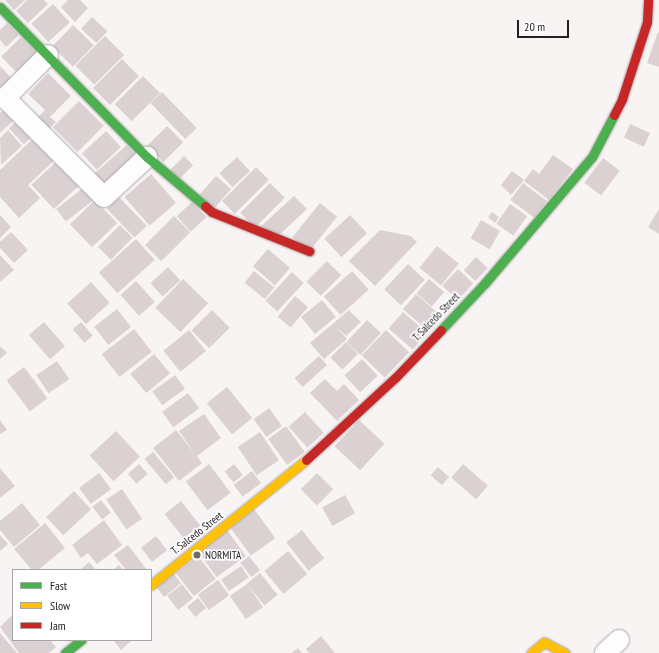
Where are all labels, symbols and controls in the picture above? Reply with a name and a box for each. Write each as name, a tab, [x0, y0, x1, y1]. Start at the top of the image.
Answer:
scale bar	[519, 12, 571, 38]
text: 20 m	[524, 19, 545, 34]
street label: T. Salcedo Street	[409, 290, 463, 344]
street label: T. Salcedo Street	[168, 508, 226, 558]
place label: NORMITA	[205, 548, 241, 562]
marker: NORMITA	[192, 550, 202, 560]
legend	[12, 569, 152, 641]
text: Fast	[50, 578, 67, 593]
text: Slow	[50, 598, 70, 613]
text: Jam	[50, 618, 66, 633]

